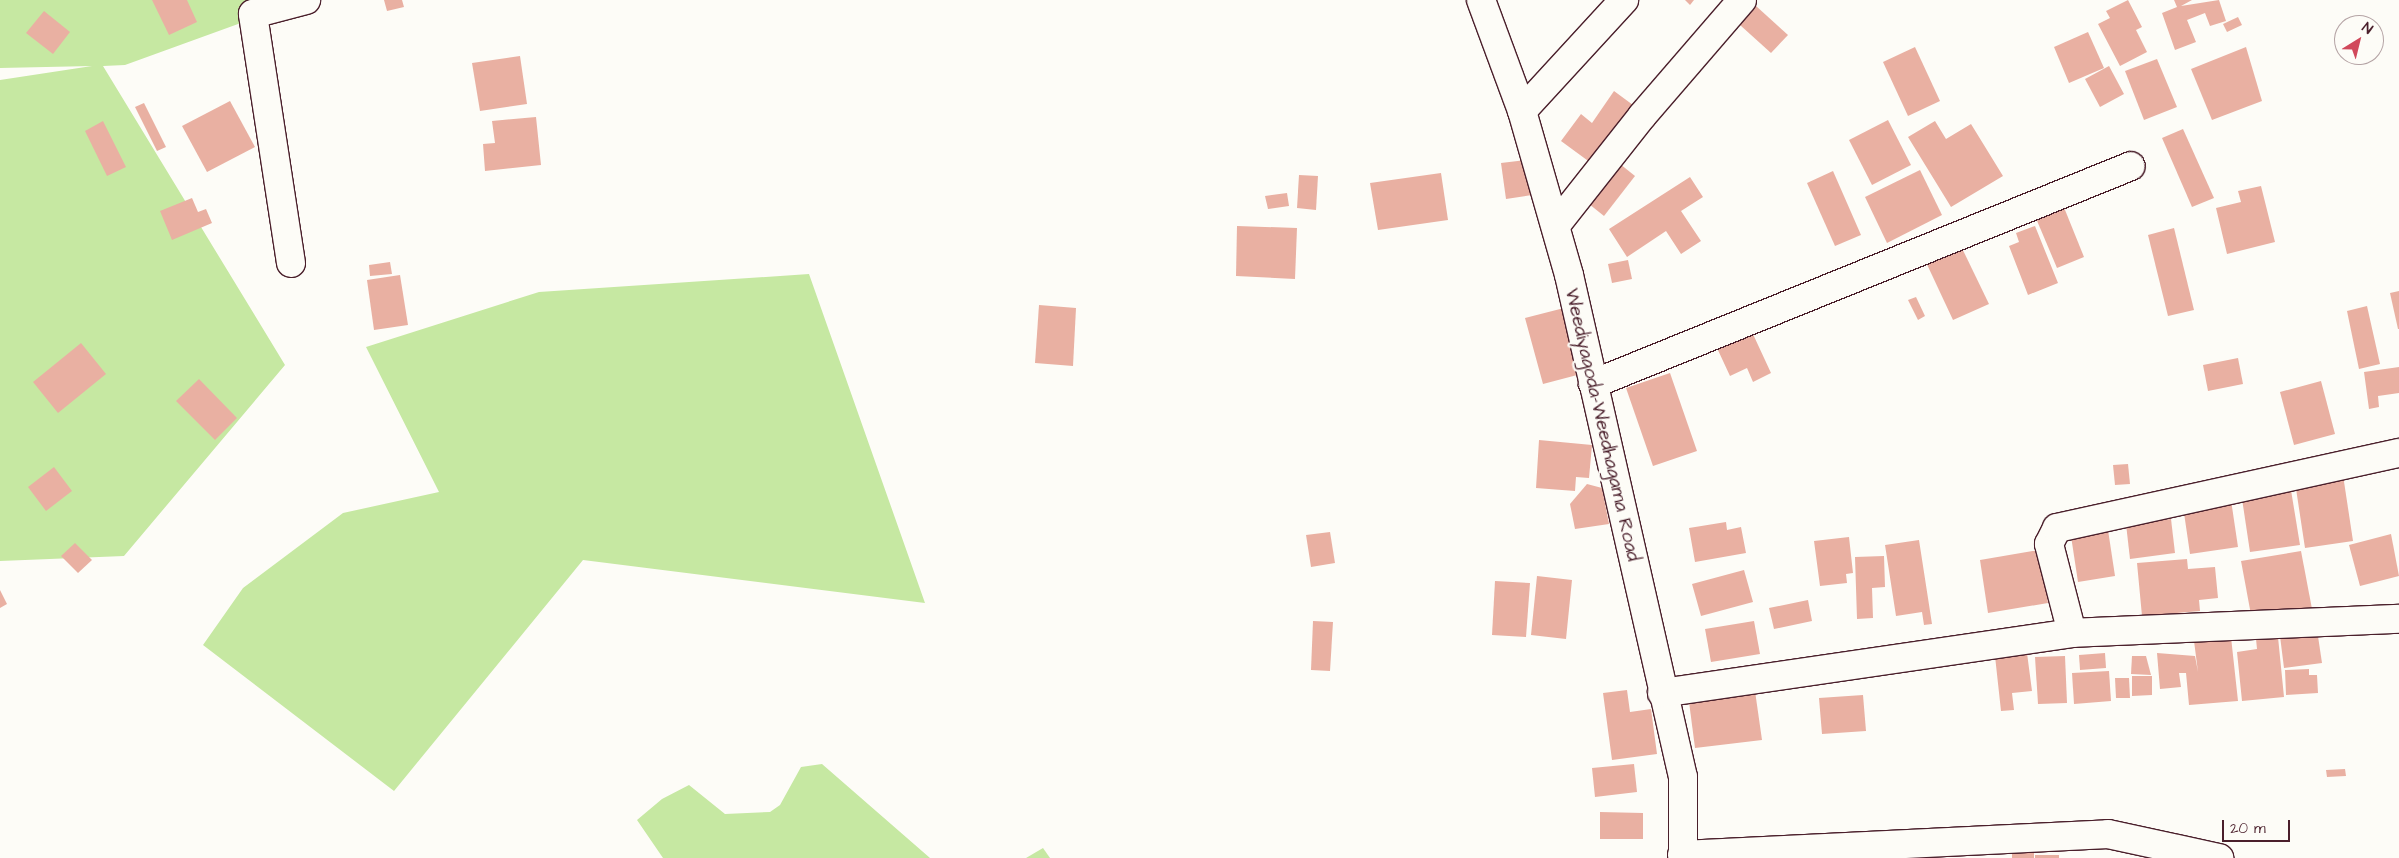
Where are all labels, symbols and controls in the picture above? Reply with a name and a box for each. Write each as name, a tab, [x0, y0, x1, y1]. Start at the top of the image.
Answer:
north arrow	[2334, 15, 2384, 65]
text: N	[2358, 18, 2377, 39]
street label: Weediyagoda-Weedhagama Road	[1559, 286, 1645, 564]
scale bar	[2224, 810, 2292, 842]
text: 20 m	[2230, 818, 2266, 839]

